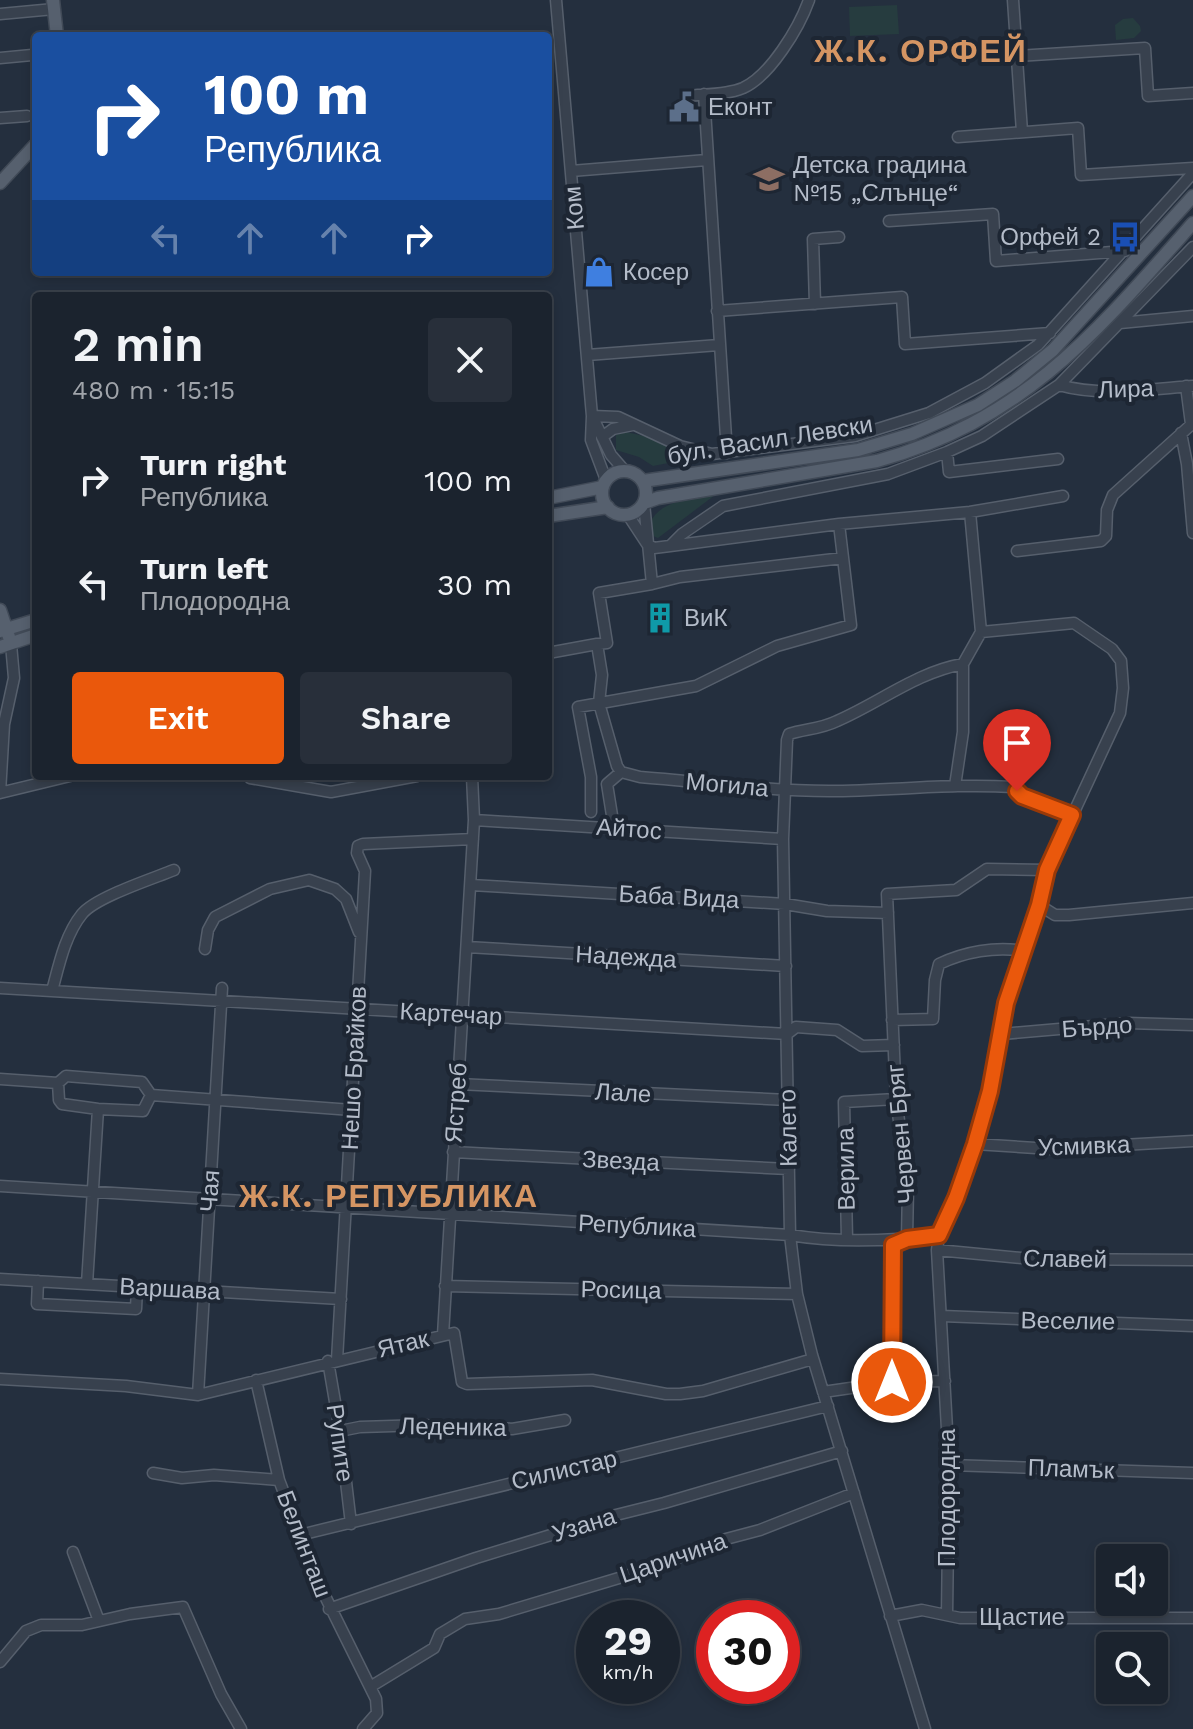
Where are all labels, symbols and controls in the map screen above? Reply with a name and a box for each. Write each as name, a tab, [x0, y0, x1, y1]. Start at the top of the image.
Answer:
district label: Ж.К. ОРФЕЙ	[813, 32, 1028, 70]
text: 100 m	[204, 62, 369, 128]
icon: right	[72, 64, 176, 168]
public building icon: Еконт	[667, 90, 701, 124]
place label: Еконт	[708, 93, 772, 121]
text: Република	[204, 129, 381, 171]
place label: Детска градина №15 „Слънце“	[793, 151, 967, 207]
school or university icon: Детска градина №15 „Слънце“	[752, 162, 786, 196]
street label: Ком	[558, 185, 590, 231]
icon: left	[144, 216, 188, 260]
icon: ahead	[228, 216, 272, 260]
icon: ahead	[312, 216, 356, 260]
icon: right	[396, 216, 440, 260]
bus stop icon: Орфей 2	[1108, 220, 1142, 254]
place label: Орфей 2	[1000, 223, 1101, 251]
shop icon: Косер	[582, 255, 616, 289]
place label: Косер	[623, 258, 689, 286]
text: 2 min	[72, 316, 204, 373]
button: close	[428, 318, 512, 402]
street label: Лира	[1098, 374, 1155, 404]
text: 480 m · 15:15	[72, 375, 235, 405]
street label: бул. Васил Левски	[665, 410, 875, 470]
text: Turn right	[140, 447, 286, 482]
icon: right	[72, 458, 116, 502]
text: 100 m	[424, 463, 512, 498]
text: Република	[140, 482, 268, 512]
text: Turn left	[140, 551, 268, 586]
icon: left	[72, 562, 116, 606]
text: 30 m	[437, 567, 512, 602]
text: Плодородна	[140, 586, 290, 616]
building icon: ВиК	[643, 601, 677, 635]
place label: ВиК	[684, 604, 727, 632]
button: Exit	[72, 672, 284, 764]
button: Share	[300, 672, 512, 764]
pin	[983, 709, 1051, 791]
icon: arrive	[995, 721, 1039, 765]
street label: Могила	[684, 767, 770, 803]
street label: Айтос	[595, 813, 663, 845]
street label: Баба Вида	[618, 880, 741, 914]
street label: Надежда	[575, 940, 678, 974]
street label: Нешо Брайков	[336, 985, 372, 1151]
street label: Картечар	[399, 997, 503, 1031]
street label: Бърдо	[1061, 1011, 1133, 1043]
street label: Ястреб	[439, 1062, 473, 1144]
street label: Червен Бряг	[881, 1063, 921, 1205]
street label: Лале	[594, 1078, 652, 1108]
street label: Калето	[773, 1089, 803, 1167]
street label: Верила	[831, 1126, 861, 1211]
street label: Усмивка	[1037, 1130, 1131, 1162]
street label: Звезда	[582, 1145, 661, 1177]
street label: Чая	[195, 1169, 225, 1213]
district label: Ж.К. РЕПУБЛИКА	[238, 1177, 539, 1215]
street label: Република	[577, 1209, 697, 1243]
street label: Славей	[1023, 1244, 1107, 1274]
street label: Варшава	[119, 1272, 222, 1306]
street label: Росица	[580, 1275, 662, 1305]
street label: Веселие	[1020, 1306, 1116, 1336]
street label: Ятак	[375, 1324, 432, 1363]
position arrow	[850, 1340, 934, 1424]
street label: Рупите	[321, 1402, 359, 1484]
street label: Леденика	[399, 1412, 507, 1442]
street label: Плодородна	[933, 1428, 961, 1567]
street label: Силистар	[508, 1444, 620, 1496]
street label: Пламък	[1027, 1453, 1115, 1485]
street label: Белинташ	[271, 1487, 337, 1601]
street label: Узана	[549, 1502, 620, 1548]
street label: Царичина	[616, 1527, 731, 1589]
map controls	[1096, 1544, 1168, 1704]
button: sound	[1096, 1544, 1168, 1616]
speed limit sign: 30	[696, 1600, 800, 1704]
street label: Щастие	[979, 1603, 1065, 1631]
text: 29	[604, 1618, 652, 1665]
button: search	[1096, 1632, 1168, 1704]
text: km/h	[602, 1660, 654, 1684]

